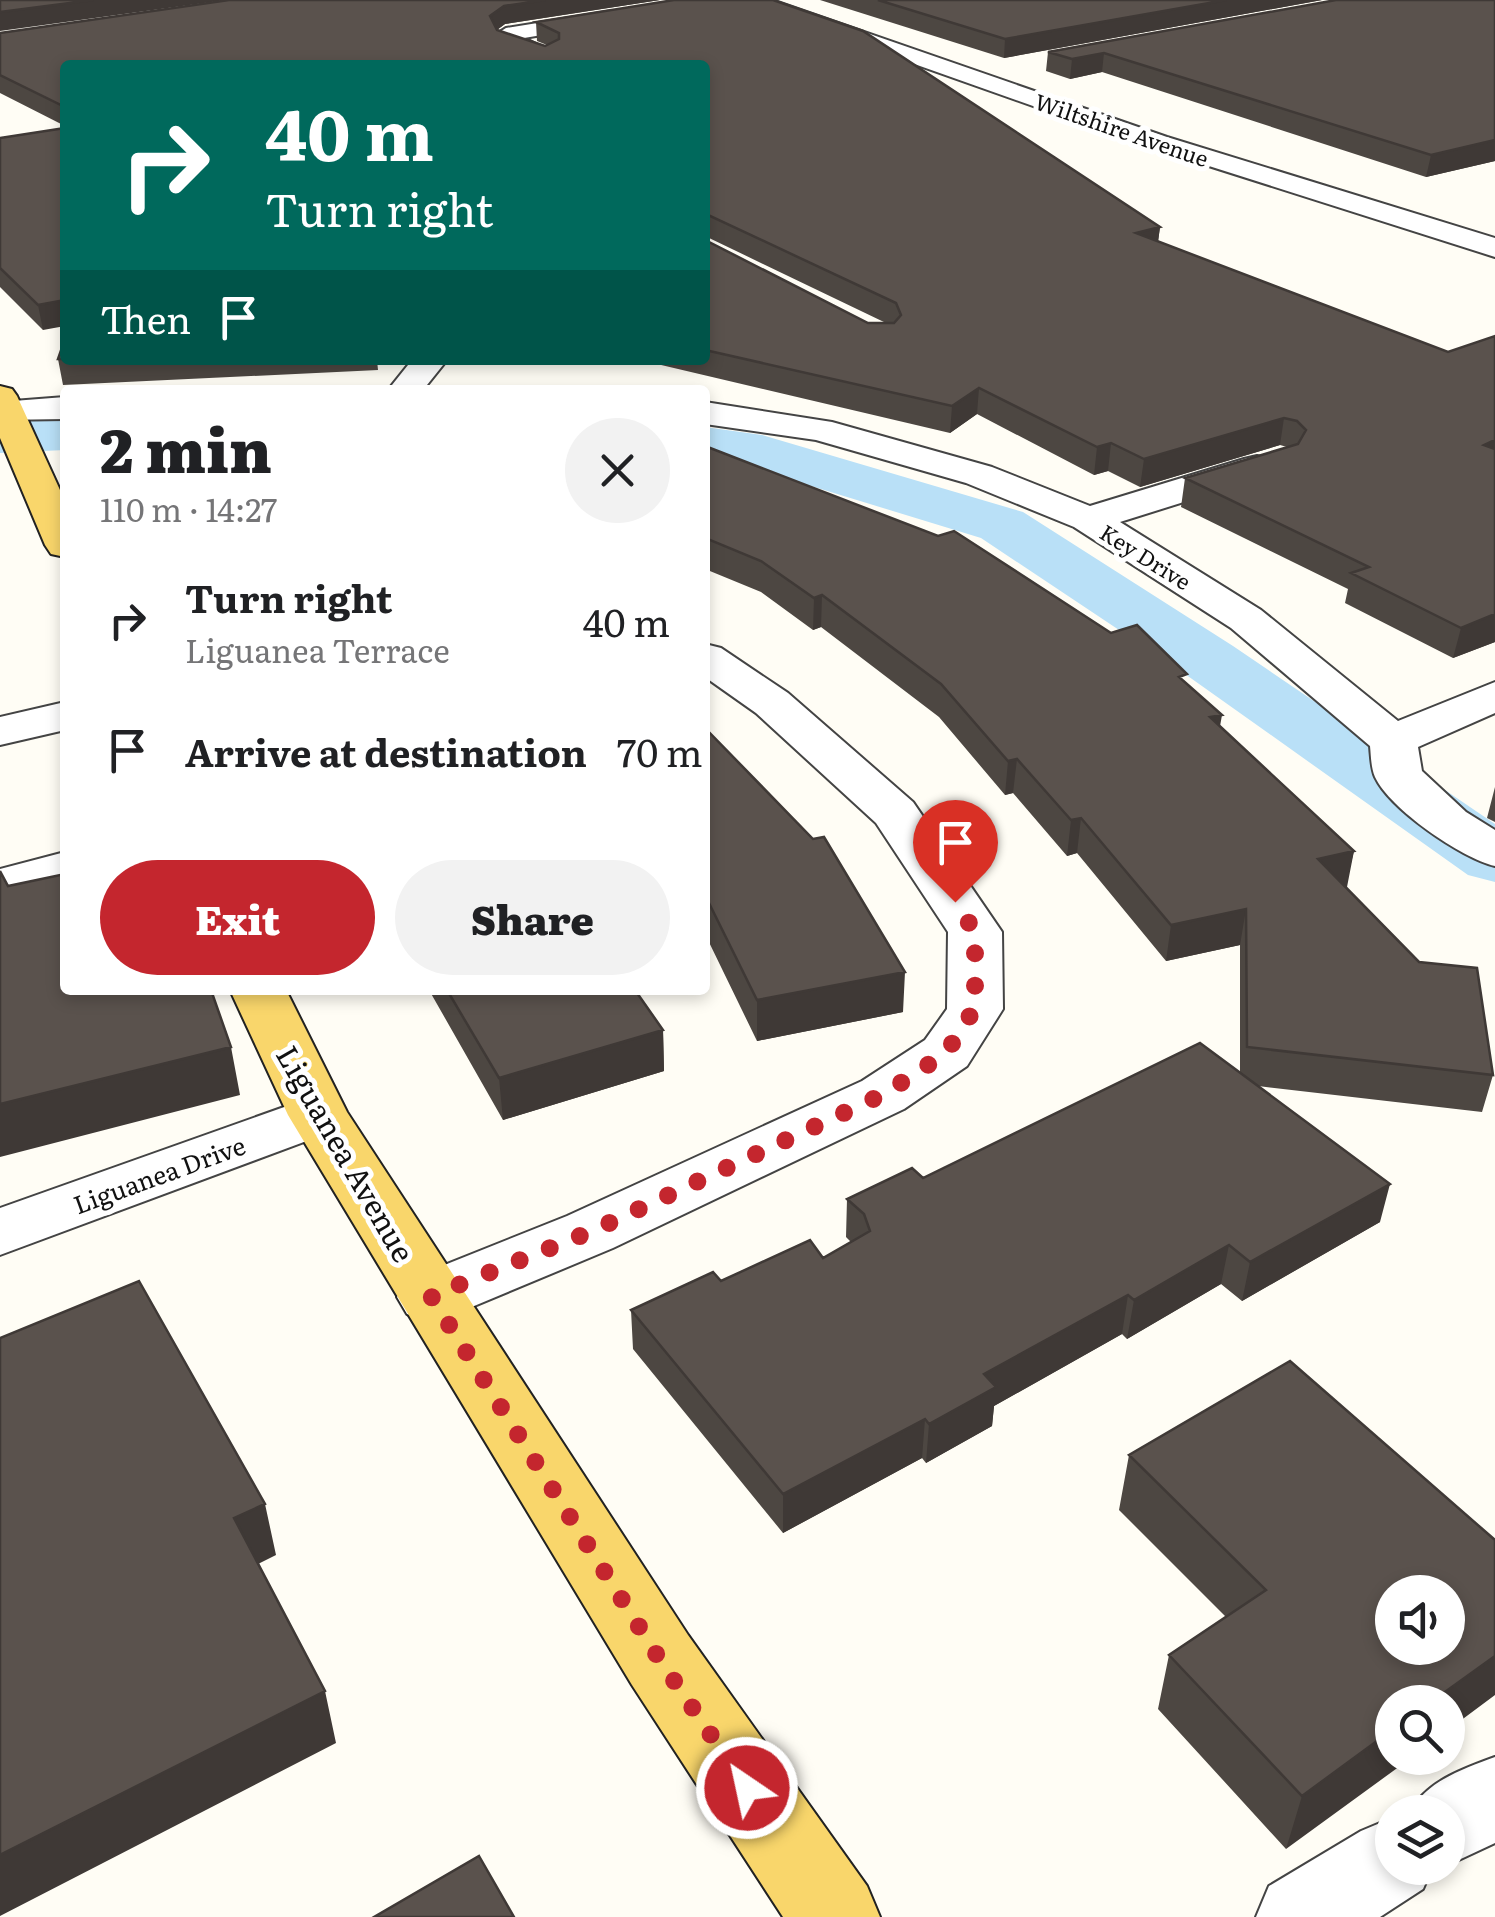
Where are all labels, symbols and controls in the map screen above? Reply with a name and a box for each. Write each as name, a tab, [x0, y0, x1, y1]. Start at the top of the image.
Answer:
text: 40 m	[265, 79, 434, 183]
street label: Wiltshire Avenue	[1031, 84, 1213, 174]
icon: right	[100, 100, 230, 230]
text: Turn right	[265, 174, 493, 241]
text: Then	[100, 289, 191, 346]
icon: arrive	[211, 290, 266, 345]
text: 2 min	[100, 402, 272, 491]
button: close	[565, 418, 670, 523]
text: 110 m · 14:27	[100, 484, 277, 532]
street label: Key Drive	[1094, 515, 1198, 597]
text: Turn right	[185, 568, 392, 625]
text: 40 m	[583, 592, 670, 649]
icon: right	[100, 593, 155, 648]
text: Liguanea Terrace	[185, 625, 450, 673]
text: Arrive at destination	[185, 722, 587, 779]
text: 70 m	[617, 722, 703, 779]
icon: arrive	[100, 723, 155, 778]
pin	[913, 800, 998, 903]
icon: arrive	[928, 815, 983, 870]
button: Exit	[100, 860, 375, 975]
button: Share	[395, 860, 670, 975]
street label: Liguanea Avenue	[267, 1037, 427, 1269]
street label: Liguanea Drive	[68, 1126, 250, 1222]
map controls	[1375, 1575, 1465, 1885]
button: sound	[1375, 1575, 1465, 1665]
button: search	[1375, 1685, 1465, 1775]
position arrow	[695, 1736, 799, 1840]
button: layers	[1375, 1795, 1465, 1885]

